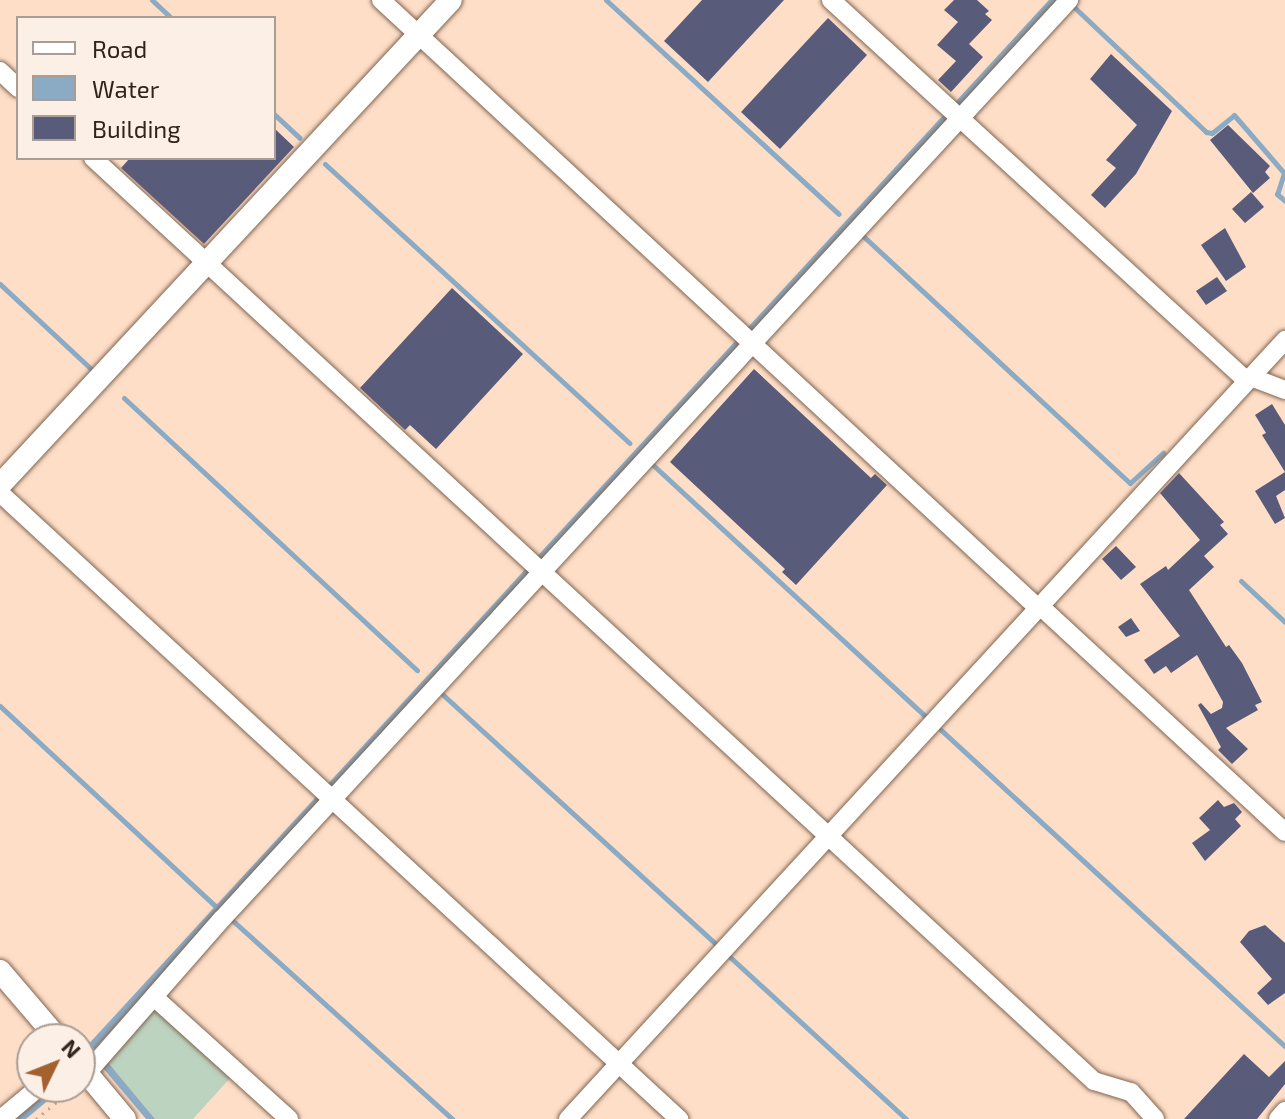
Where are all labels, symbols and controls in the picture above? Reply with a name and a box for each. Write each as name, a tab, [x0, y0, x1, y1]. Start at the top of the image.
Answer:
legend	[16, 16, 276, 160]
text: Road	[92, 34, 147, 63]
text: Water	[92, 74, 159, 103]
text: Building	[92, 114, 181, 143]
north arrow	[16, 1023, 96, 1103]
text: N	[57, 1033, 87, 1063]

